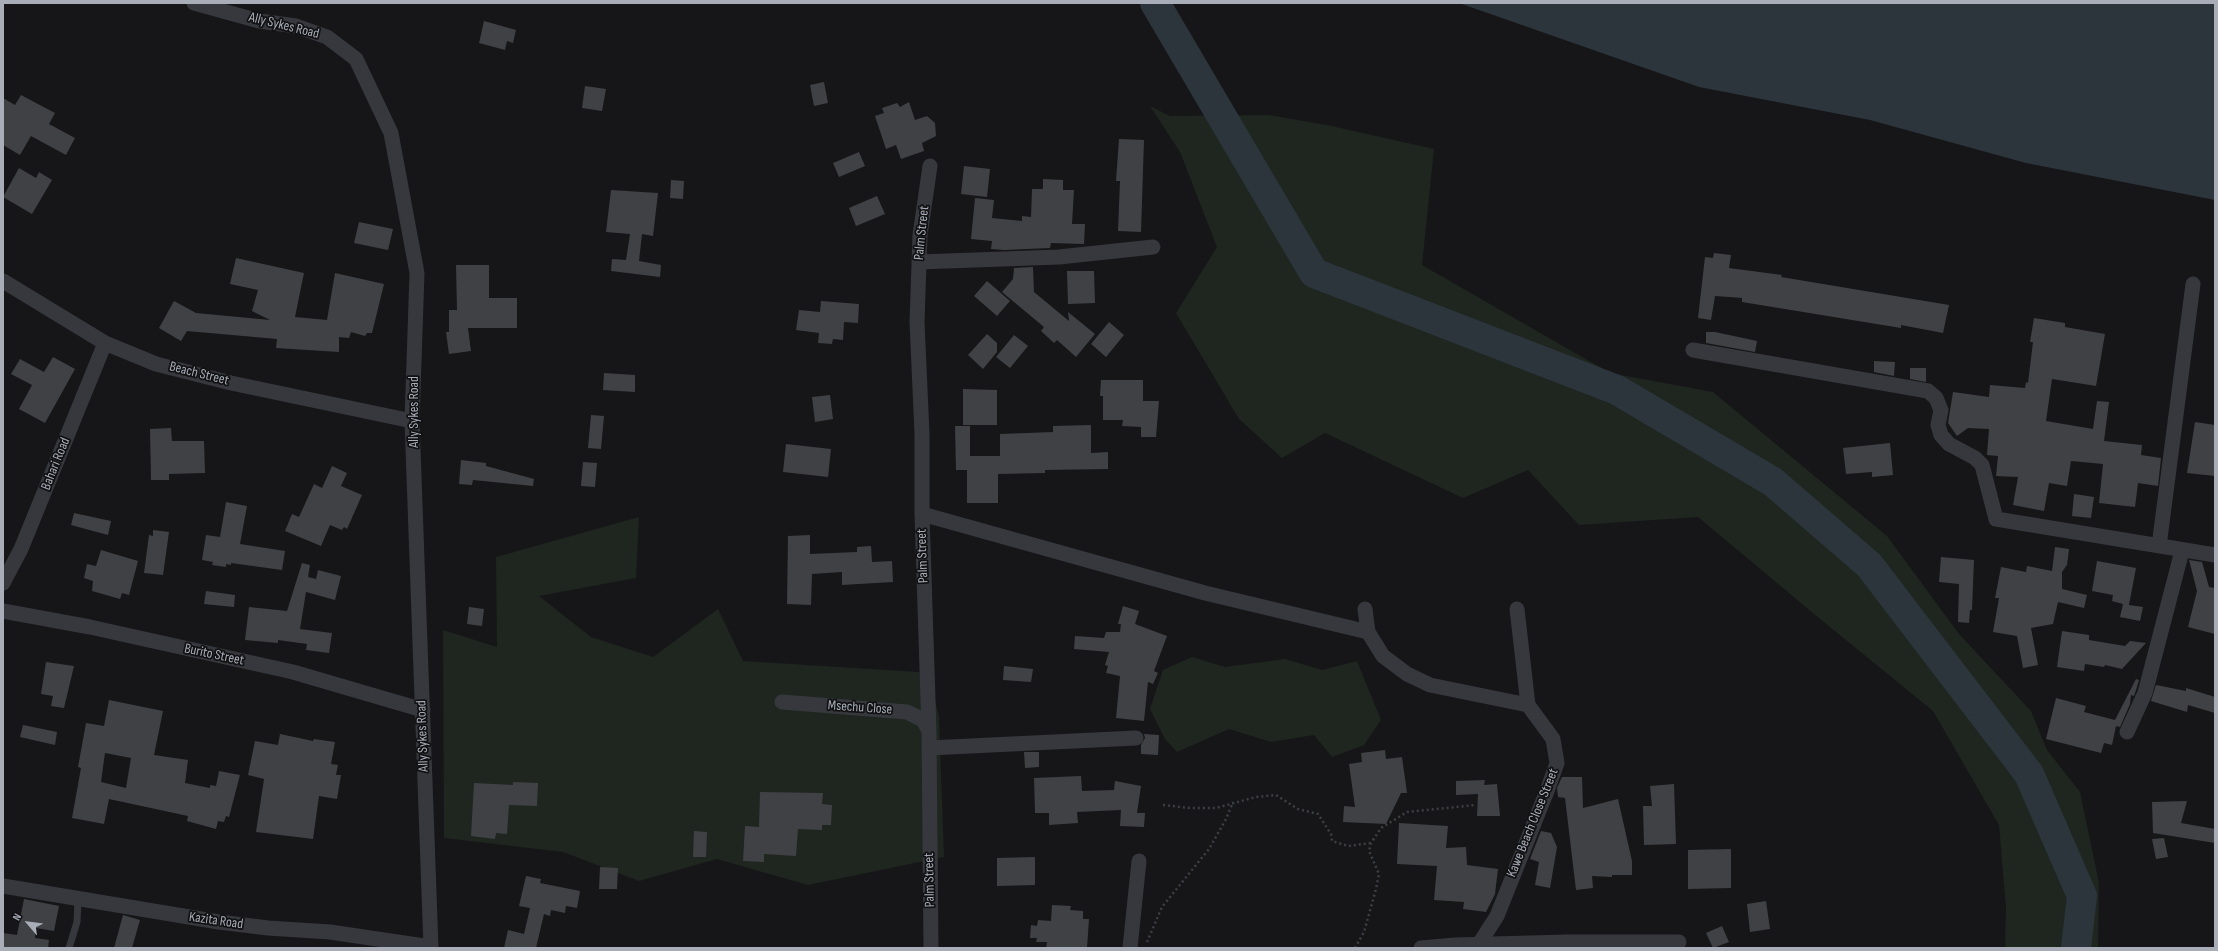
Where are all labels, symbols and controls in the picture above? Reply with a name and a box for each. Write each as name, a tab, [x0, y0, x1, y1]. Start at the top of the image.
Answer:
street label: Ally Sykes Road	[247, 9, 321, 43]
street label: Palm Street	[911, 205, 933, 261]
street label: Beach Street	[168, 359, 230, 389]
street label: Ally Sykes Road	[406, 376, 422, 448]
street label: Bahari Road	[38, 435, 74, 493]
street label: Palm Street	[914, 528, 932, 584]
street label: Burito Street	[183, 641, 245, 669]
street label: Msechu Close	[827, 697, 893, 719]
street label: Ally Sykes Road	[413, 700, 433, 772]
street label: Kawe Beach Close Street	[1503, 766, 1563, 880]
street label: Palm Street	[921, 853, 939, 907]
north arrow	[8, 903, 48, 943]
street label: Kazita Road	[188, 909, 244, 933]
text: N	[10, 911, 24, 923]

